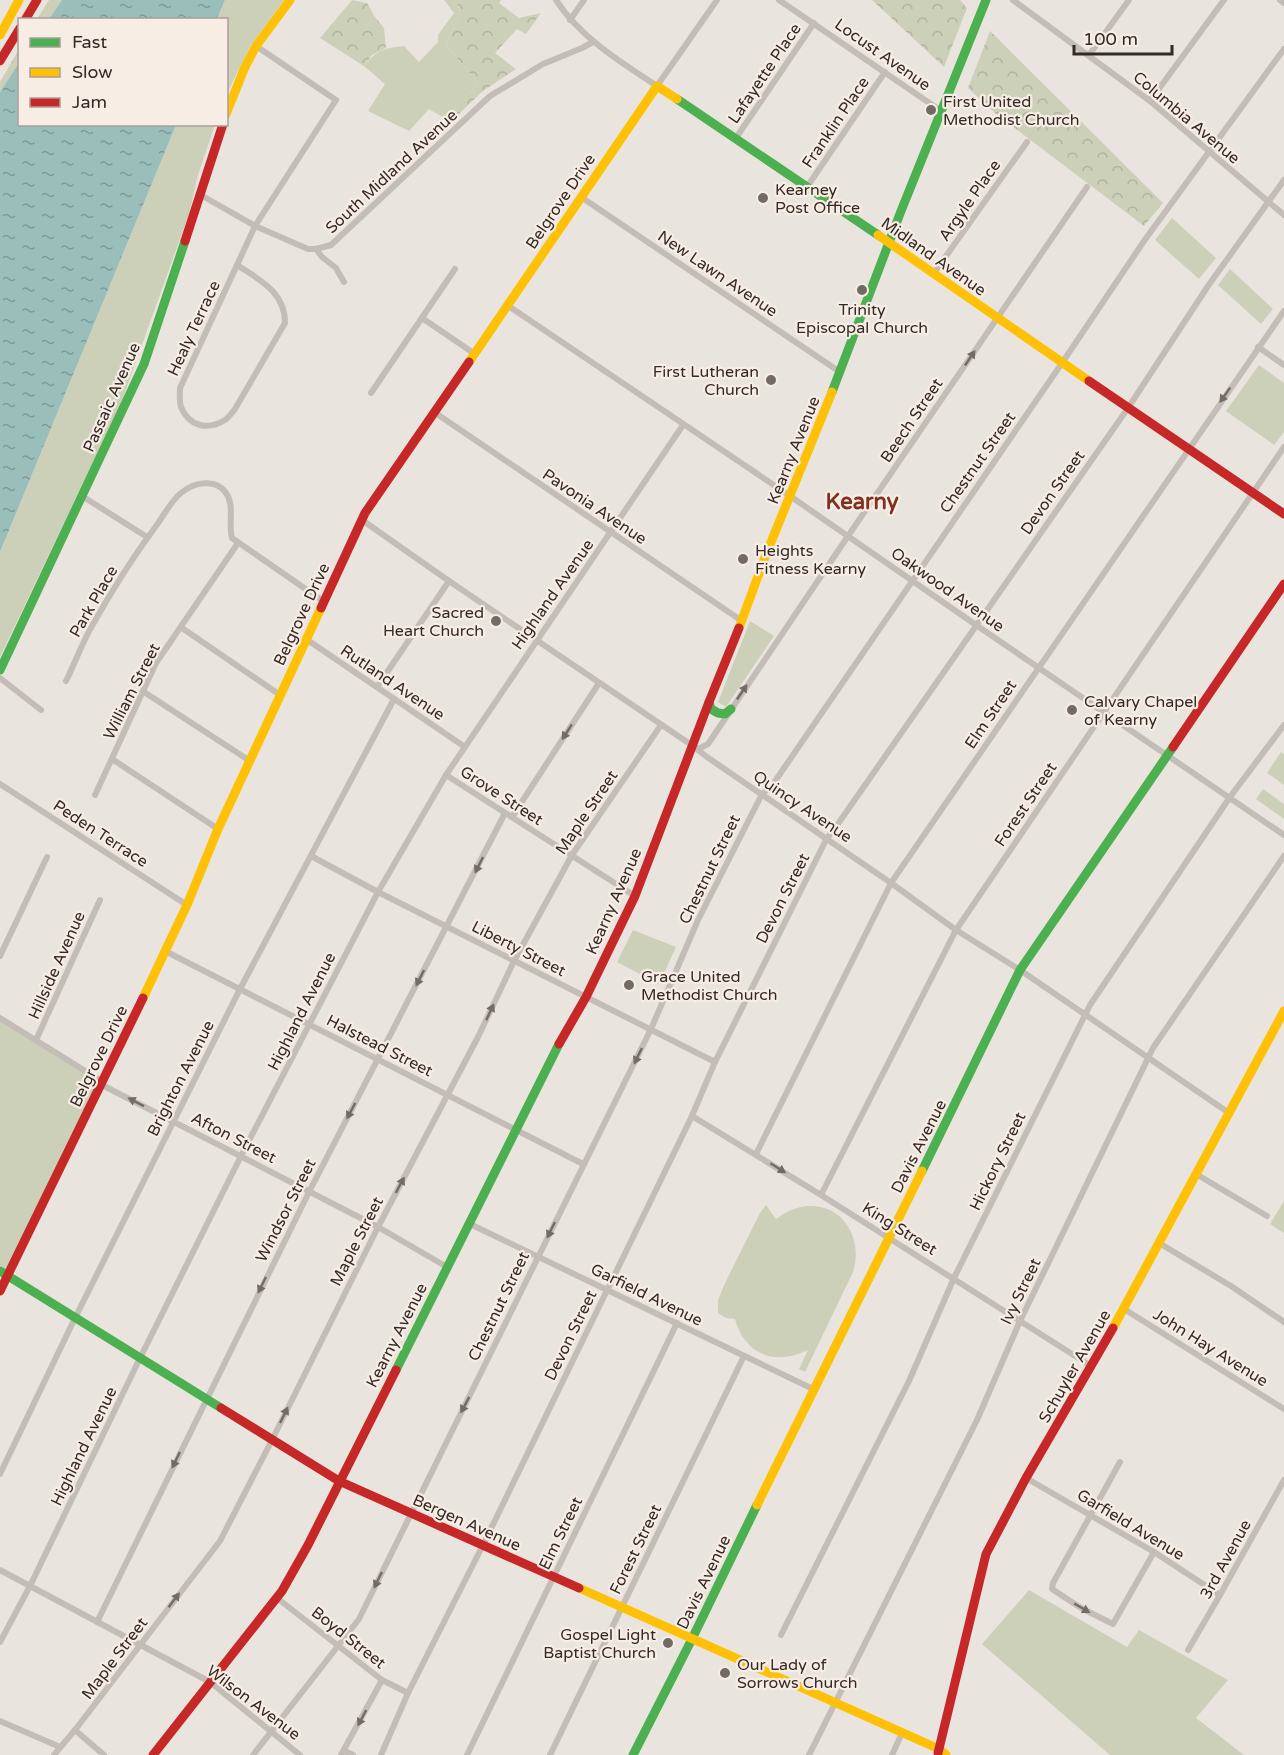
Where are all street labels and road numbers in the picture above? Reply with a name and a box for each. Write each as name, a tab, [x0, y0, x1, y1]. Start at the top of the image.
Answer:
street label: Locust Avenue	[831, 14, 934, 95]
street label: Lafayette Place	[724, 20, 806, 128]
street label: Columbia Avenue	[1129, 67, 1244, 168]
street label: Franklin Place	[798, 73, 874, 172]
street label: South Midland Avenue	[322, 105, 462, 238]
street label: Belgrove Drive	[522, 150, 600, 253]
street label: Argyle Place	[934, 156, 1005, 245]
street label: Midland Avenue	[877, 213, 990, 300]
street label: New Lawn Avenue	[654, 226, 781, 321]
street label: Healy Terrace	[163, 277, 225, 379]
street label: Passaic Avenue	[79, 340, 145, 455]
street label: Beech Street	[876, 375, 947, 466]
street label: Kearny Avenue	[763, 394, 825, 507]
street label: Chestnut Street	[935, 408, 1020, 517]
street label: Devon Street	[1016, 447, 1089, 539]
street label: Pavonia Avenue	[539, 465, 650, 549]
street label: Highland Avenue	[507, 536, 598, 654]
street label: Oakwood Avenue	[887, 543, 1008, 636]
street label: Belgrove Drive	[269, 560, 334, 669]
street label: Park Place	[65, 562, 122, 641]
street label: William Street	[99, 640, 165, 743]
street label: Rutland Avenue	[336, 641, 448, 725]
street label: Elm Street	[961, 676, 1021, 753]
street label: Forest Street	[990, 759, 1061, 851]
street label: Grove Street	[456, 762, 547, 830]
street label: Quincy Avenue	[749, 766, 856, 847]
street label: Maple Street	[551, 767, 622, 859]
street label: Peden Terrace	[49, 796, 152, 872]
street label: Chestnut Street	[675, 812, 745, 927]
street label: Kearny Avenue	[581, 845, 646, 958]
street label: Devon Street	[752, 850, 814, 947]
street label: Hillside Avenue	[24, 908, 90, 1023]
street label: Liberty Street	[468, 917, 569, 981]
street label: Highland Avenue	[263, 949, 340, 1074]
street label: Belgrove Drive	[66, 1002, 132, 1111]
street label: Halstead Street	[323, 1010, 436, 1081]
street label: Brighton Avenue	[143, 1017, 219, 1140]
street label: Davis Avenue	[887, 1096, 951, 1197]
street label: Afton Street	[188, 1108, 279, 1168]
street label: Hickory Street	[965, 1109, 1030, 1214]
street label: Windsor Street	[251, 1155, 321, 1265]
street label: Maple Street	[326, 1193, 388, 1289]
street label: King Street	[858, 1198, 941, 1260]
street label: Chestnut Street	[464, 1249, 534, 1364]
street label: Ivy Street	[996, 1255, 1046, 1328]
street label: Garfield Avenue	[587, 1259, 706, 1331]
street label: Kearny Avenue	[362, 1280, 432, 1391]
street label: Devon Street	[540, 1287, 601, 1384]
street label: John Hay Avenue	[1149, 1304, 1272, 1391]
street label: Schuyler Avenue	[1034, 1307, 1115, 1426]
street label: Highland Avenue	[46, 1384, 121, 1509]
street label: Garfield Avenue	[1073, 1485, 1188, 1565]
street label: Bergen Avenue	[409, 1490, 524, 1556]
street label: Elm Street	[535, 1494, 587, 1573]
street label: Forest Street	[606, 1501, 666, 1598]
street label: 3rd Avenue	[1196, 1516, 1256, 1603]
street label: Davis Avenue	[672, 1532, 735, 1633]
street label: Boyd Street	[307, 1602, 390, 1673]
street label: Maple Street	[77, 1614, 152, 1704]
street label: Wilson Avenue	[202, 1661, 304, 1745]

